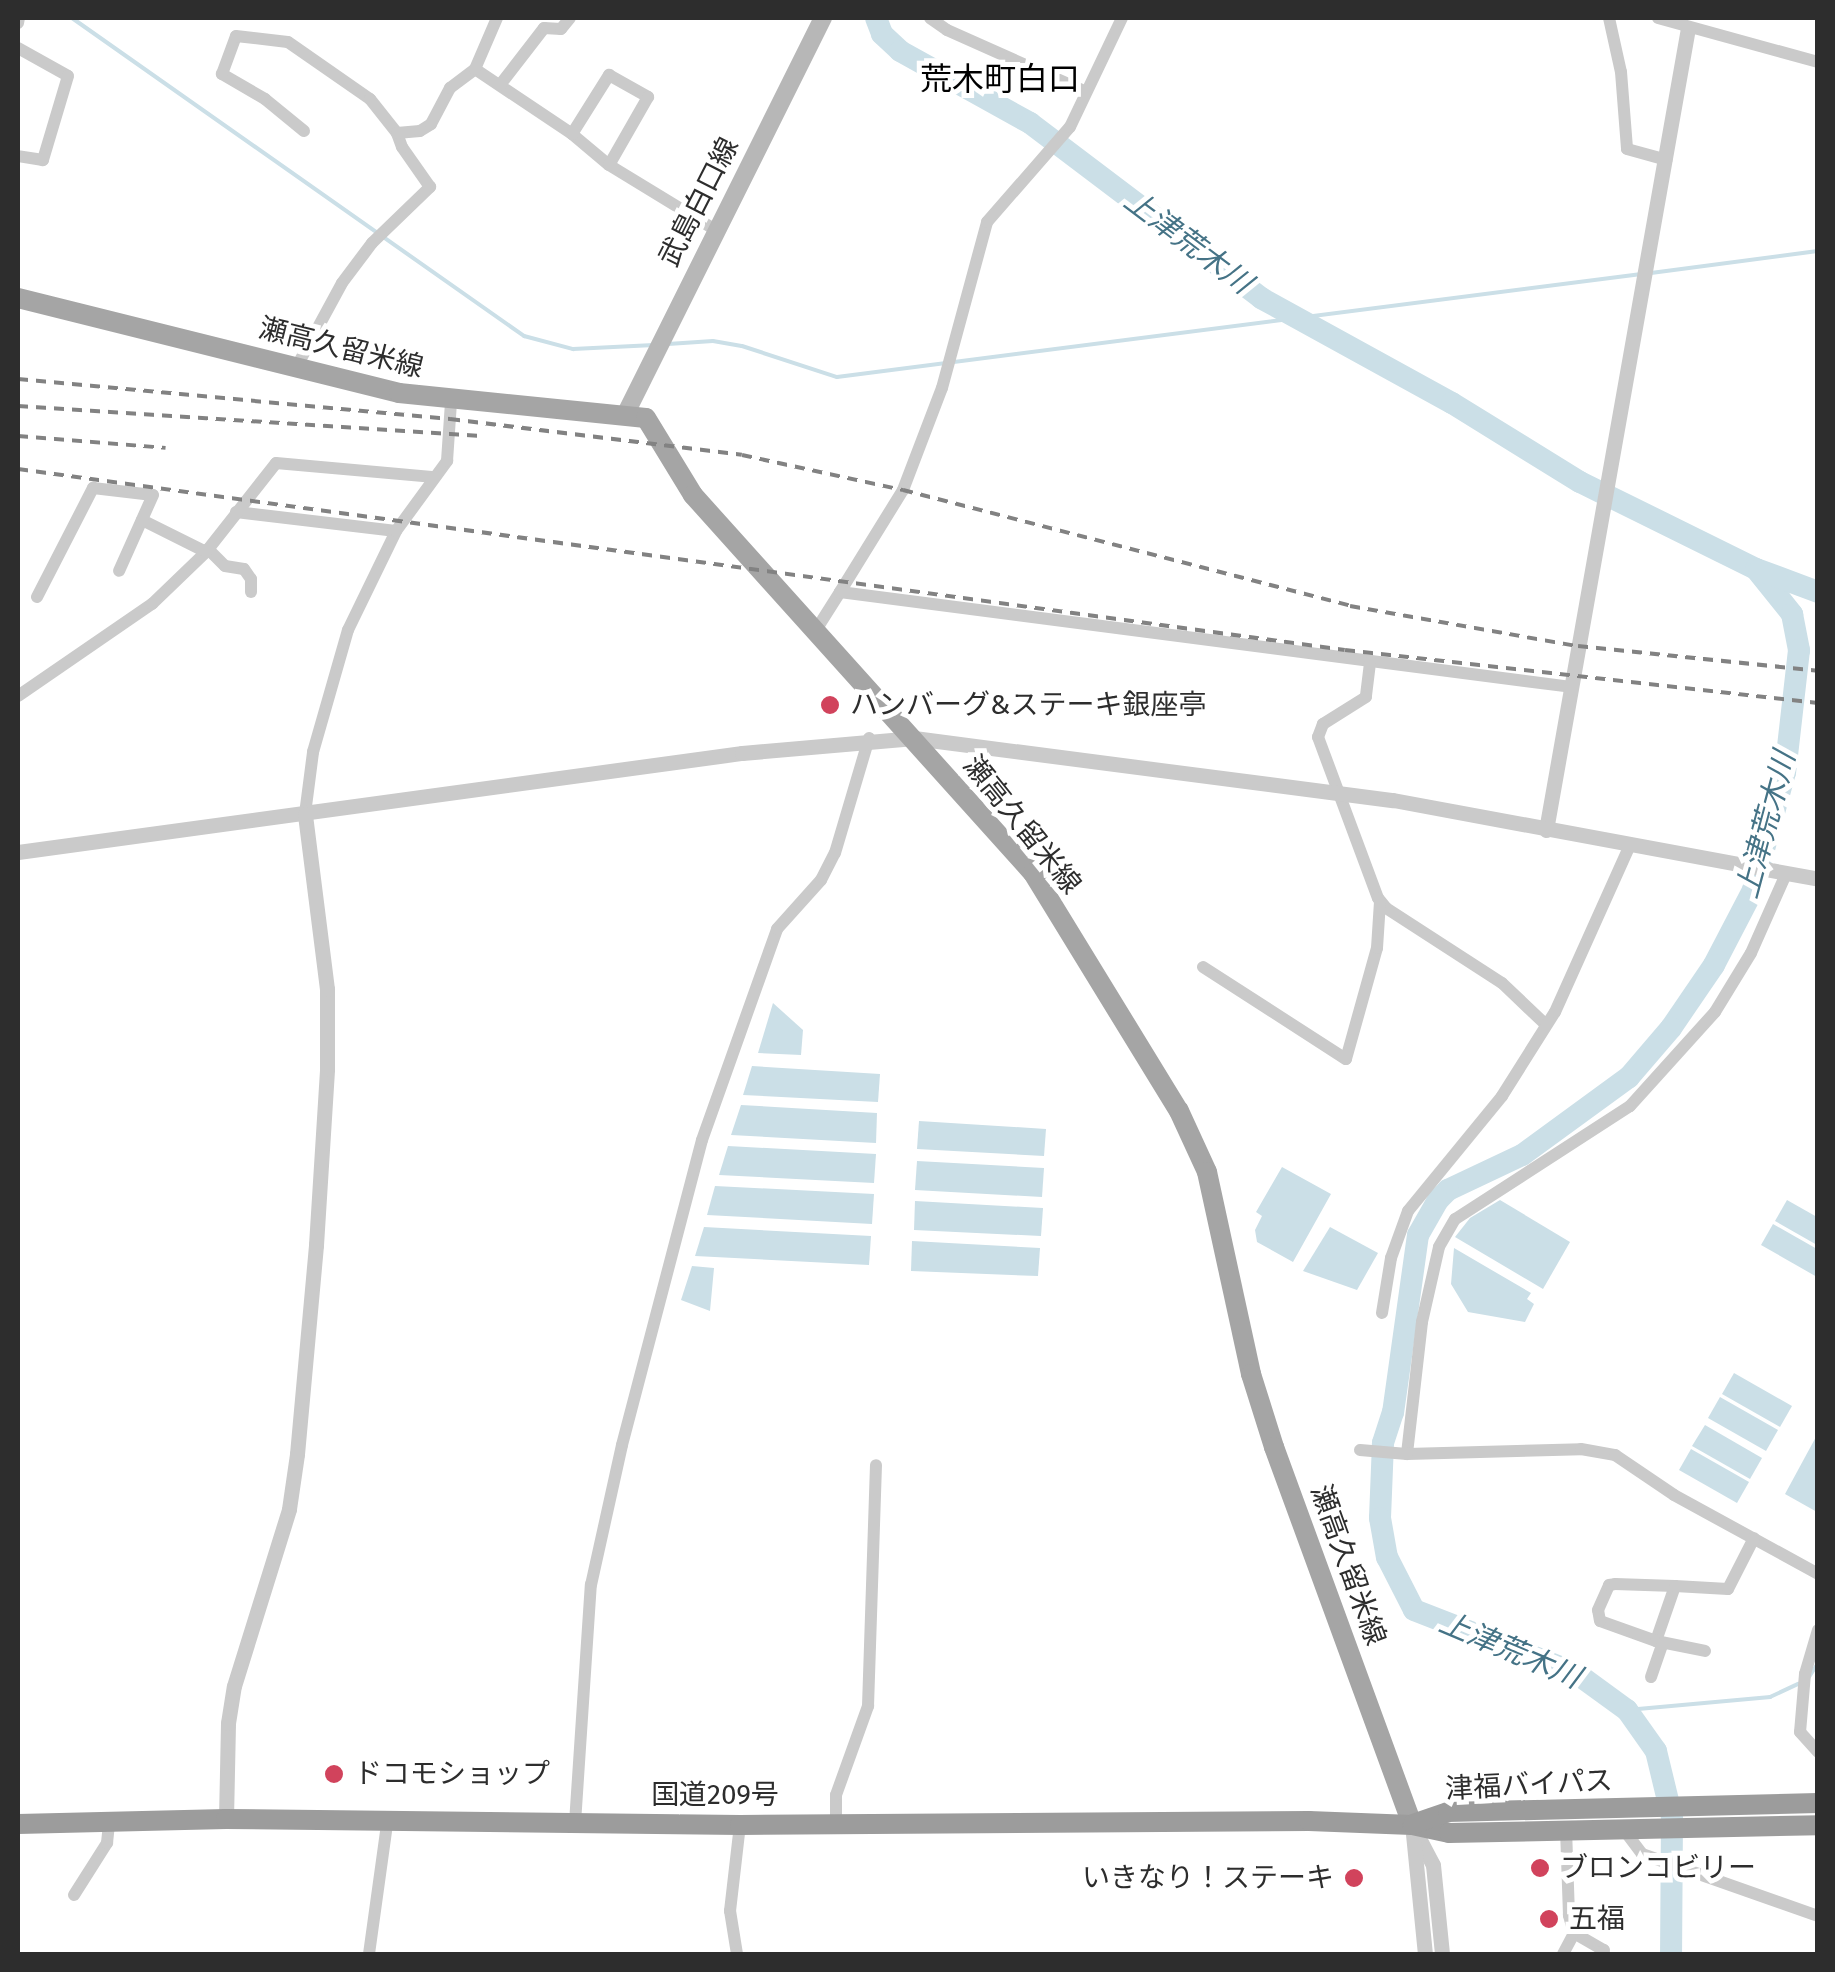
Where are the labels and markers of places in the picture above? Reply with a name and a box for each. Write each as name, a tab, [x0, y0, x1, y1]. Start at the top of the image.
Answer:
place label: ハンバーグ&ステーキ銀座亭	[850, 688, 1206, 722]
marker: ハンバーグ&ステーキ銀座亭	[819, 694, 841, 716]
place label: ドコモショップ	[354, 1757, 550, 1791]
marker: ドコモショップ	[323, 1763, 345, 1785]
place label: ブロンコビリー	[1560, 1851, 1756, 1885]
marker: ブロンコビリー	[1529, 1857, 1551, 1879]
place label: いきなり！ステーキ	[1082, 1861, 1334, 1895]
marker: いきなり！ステーキ	[1343, 1867, 1365, 1889]
place label: 五福	[1569, 1902, 1625, 1936]
marker: 五福	[1538, 1908, 1560, 1930]

